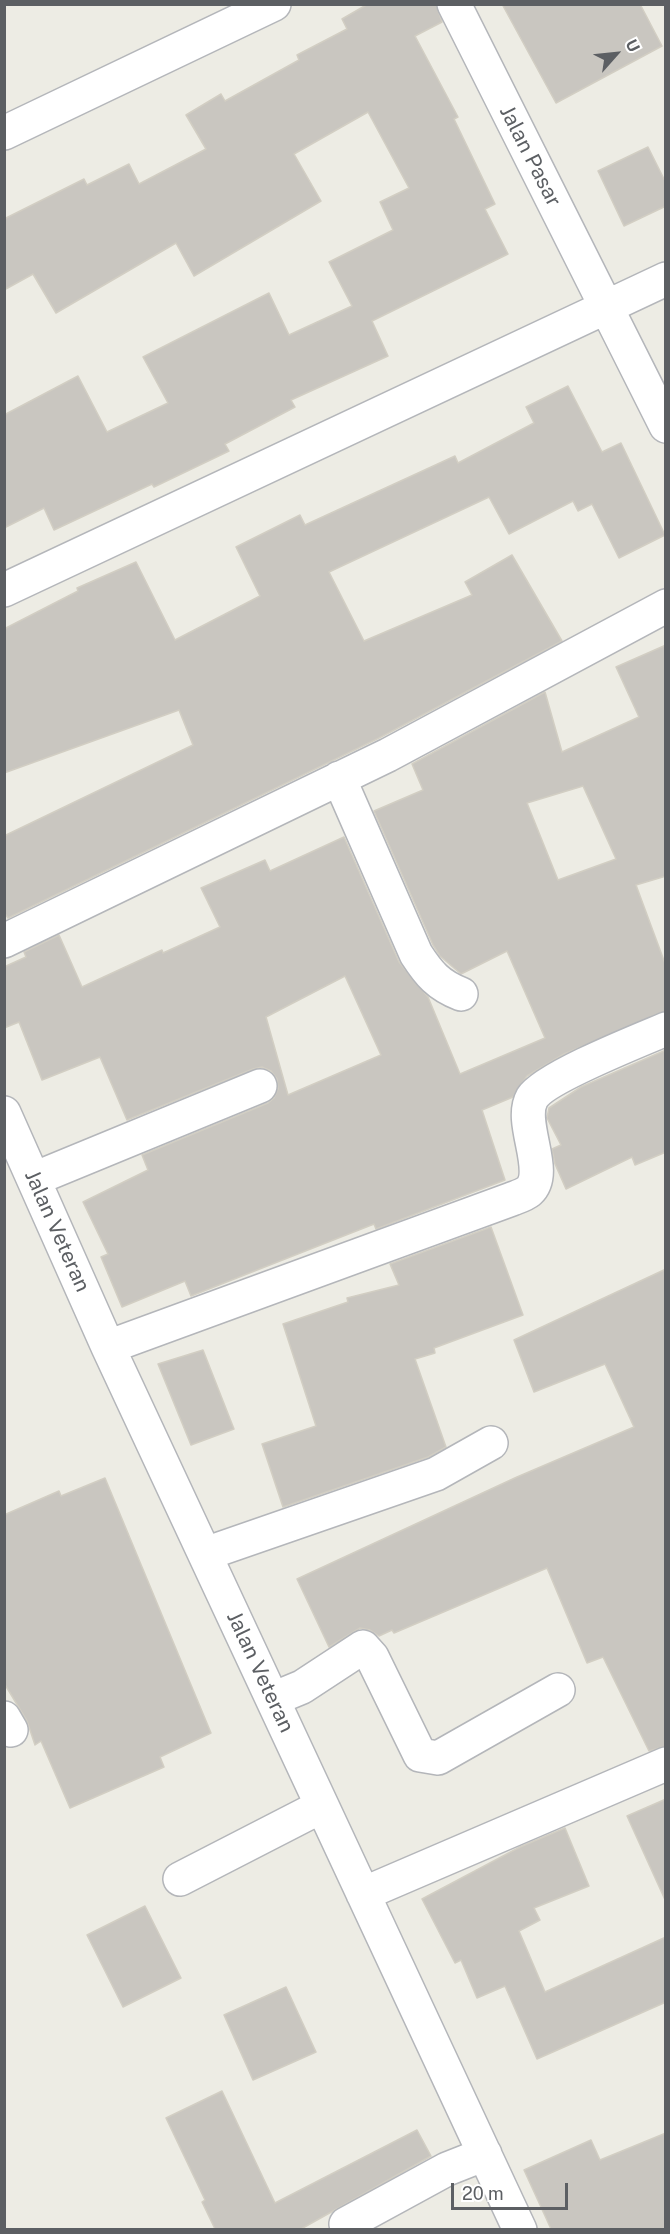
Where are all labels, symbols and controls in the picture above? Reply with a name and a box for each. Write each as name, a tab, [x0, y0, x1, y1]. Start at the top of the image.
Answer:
north arrow	[586, 24, 646, 84]
text: U	[621, 36, 644, 55]
street label: Jalan Pasar	[494, 101, 566, 211]
street label: Jalan Veteran	[19, 1166, 95, 1296]
street label: Jalan Veteran	[221, 1607, 299, 1737]
scale bar	[454, 2171, 571, 2209]
text: 20 m	[462, 2183, 504, 2204]

